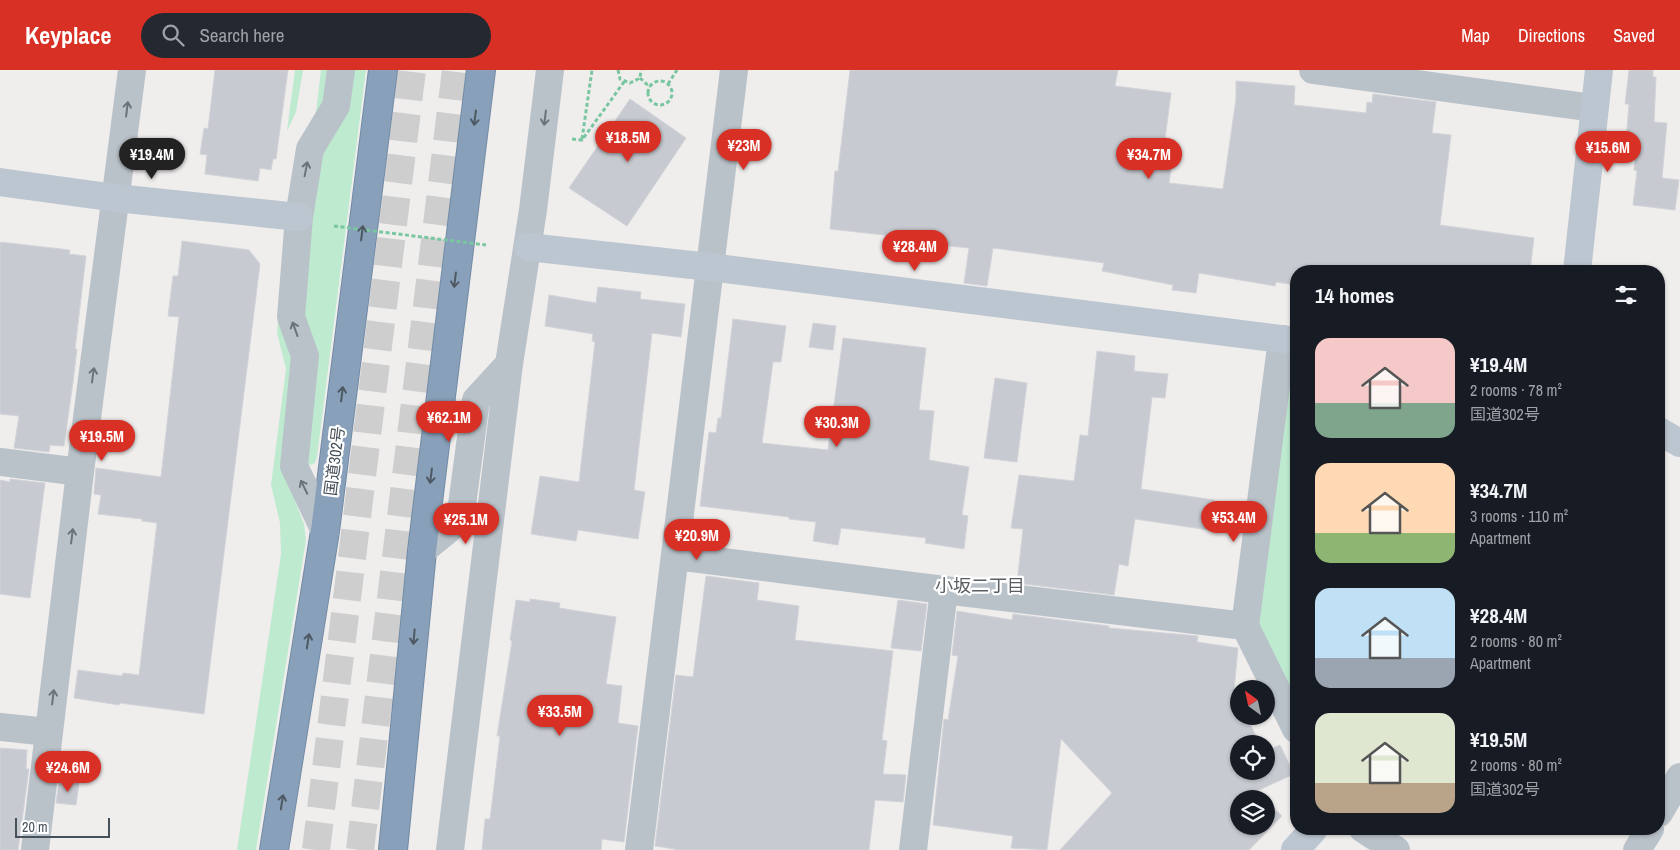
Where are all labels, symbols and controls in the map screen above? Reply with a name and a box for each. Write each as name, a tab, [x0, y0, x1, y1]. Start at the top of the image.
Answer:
search box	[141, 13, 491, 58]
text: Keyplace	[25, 19, 111, 51]
icon: search	[159, 21, 187, 49]
text: Search here	[199, 22, 284, 48]
text: Map	[1461, 23, 1490, 48]
text: Directions	[1518, 23, 1585, 48]
text: Saved	[1613, 23, 1655, 48]
one-way arrow	[122, 102, 132, 118]
one-way arrow	[470, 110, 480, 126]
one-way arrow	[539, 110, 549, 126]
pin: ¥18.5M	[587, 121, 669, 163]
text: ¥18.5M	[606, 126, 650, 148]
pin: ¥23M	[714, 128, 774, 171]
pin: ¥15.6M	[1567, 131, 1649, 173]
text: ¥23M	[728, 134, 760, 156]
text: ¥15.6M	[1586, 136, 1630, 158]
pin: ¥19.4M	[111, 138, 193, 180]
pin: ¥34.7M	[1108, 138, 1190, 180]
text: ¥19.4M	[130, 143, 174, 165]
text: ¥34.7M	[1127, 143, 1171, 165]
one-way arrow	[302, 161, 311, 177]
one-way arrow	[357, 225, 367, 241]
pin: ¥28.4M	[874, 230, 956, 272]
text: ¥28.4M	[893, 235, 937, 257]
one-way arrow	[450, 271, 460, 287]
text: 14 homes	[1315, 281, 1394, 310]
icon: filters	[1612, 281, 1640, 309]
one-way arrow	[290, 322, 300, 338]
text: ¥19.4M	[1470, 350, 1527, 379]
icon: home	[1355, 358, 1415, 418]
one-way arrow	[88, 367, 98, 383]
text: 2 rooms · 78 m²	[1470, 379, 1562, 401]
one-way arrow	[337, 386, 347, 402]
pin: ¥62.1M	[408, 400, 490, 443]
text: 国道302号	[1470, 403, 1540, 425]
text: ¥62.1M	[427, 406, 471, 428]
pin: ¥30.3M	[796, 406, 878, 448]
text: ¥30.3M	[815, 411, 859, 433]
pin: ¥19.5M	[61, 420, 143, 462]
text: ¥19.5M	[80, 425, 124, 447]
street label: 国道302号	[319, 425, 349, 497]
one-way arrow	[426, 467, 436, 483]
text: ¥34.7M	[1470, 476, 1527, 505]
one-way arrow	[299, 480, 308, 495]
icon: home	[1355, 483, 1415, 543]
pin: ¥53.4M	[1193, 500, 1275, 543]
pin: ¥25.1M	[425, 502, 507, 545]
text: 3 rooms · 110 m²	[1470, 505, 1568, 527]
text: ¥53.4M	[1212, 506, 1256, 528]
text: ¥25.1M	[444, 508, 488, 530]
pin: ¥20.9M	[656, 518, 738, 561]
text: ¥20.9M	[675, 524, 719, 546]
text: Apartment	[1470, 527, 1531, 549]
one-way arrow	[67, 528, 77, 544]
district label: 小坂二丁目	[935, 573, 1025, 598]
text: ¥28.4M	[1470, 601, 1527, 630]
icon: home	[1355, 608, 1415, 668]
one-way arrow	[409, 629, 418, 645]
text: 2 rooms · 80 m²	[1470, 630, 1562, 652]
one-way arrow	[303, 634, 313, 650]
text: Apartment	[1470, 652, 1531, 674]
north arrow	[1230, 680, 1275, 725]
map controls	[1230, 680, 1275, 835]
one-way arrow	[48, 690, 58, 706]
pin: ¥33.5M	[519, 694, 601, 737]
text: ¥33.5M	[538, 700, 582, 722]
text: ¥19.5M	[1470, 725, 1527, 754]
icon: home	[1355, 733, 1415, 793]
button: locate	[1230, 735, 1275, 780]
pin: ¥24.6M	[27, 750, 109, 793]
text: 2 rooms · 80 m²	[1470, 754, 1562, 776]
text: ¥24.6M	[46, 756, 90, 778]
text: 国道302号	[1470, 778, 1540, 800]
button: layers	[1230, 790, 1275, 835]
one-way arrow	[277, 794, 287, 810]
scale bar	[15, 815, 110, 838]
text: 20 m	[22, 818, 48, 836]

